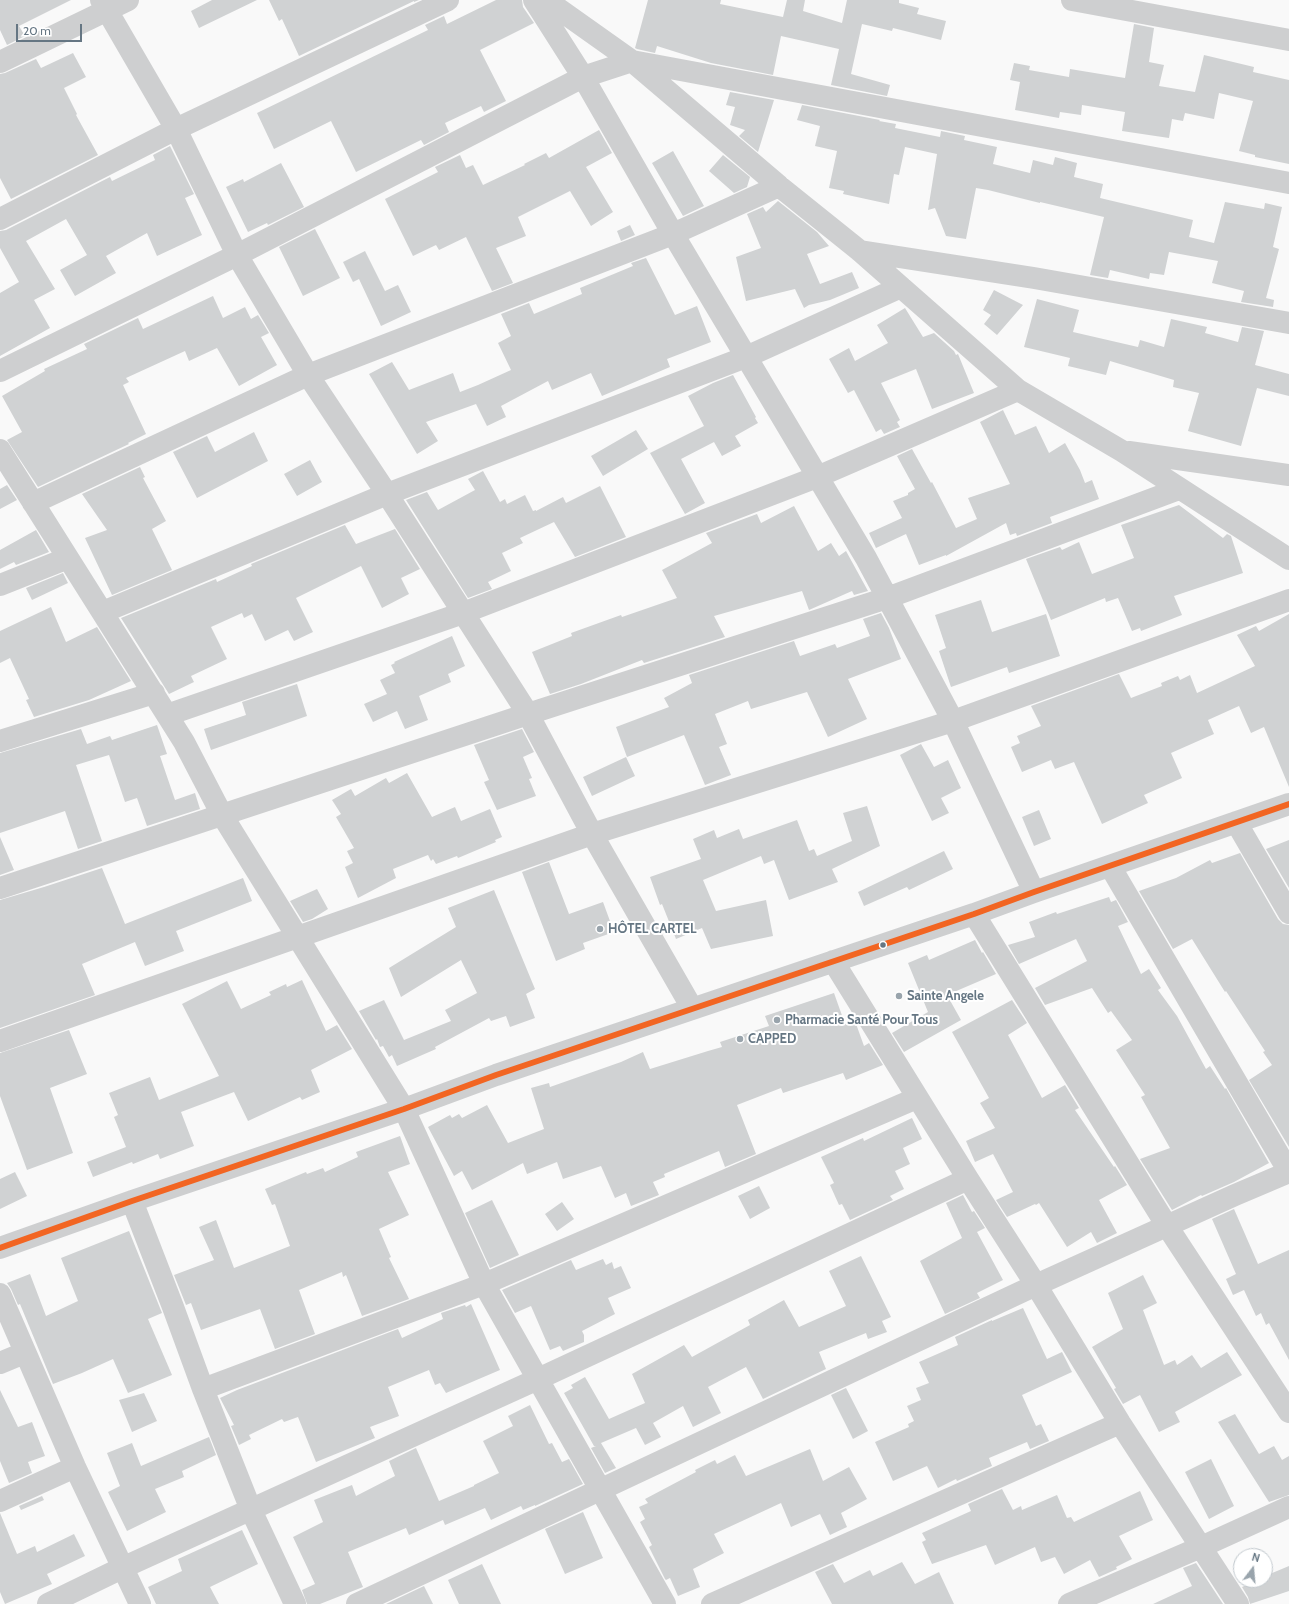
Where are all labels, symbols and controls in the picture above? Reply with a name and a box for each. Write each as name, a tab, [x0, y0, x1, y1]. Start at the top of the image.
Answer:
scale bar	[18, 16, 84, 42]
text: 20 m	[23, 23, 51, 38]
place label: HÔTEL CARTEL	[608, 921, 696, 937]
marker: HÔTEL CARTEL	[595, 924, 605, 934]
unlabelled marker	[878, 940, 888, 950]
place label: Sainte Angele	[907, 988, 984, 1004]
marker: Sainte Angele	[894, 991, 904, 1001]
place label: Pharmacie Santé Pour Tous	[785, 1012, 938, 1028]
marker: Pharmacie Santé Pour Tous	[772, 1015, 782, 1025]
place label: CAPPED	[748, 1031, 796, 1047]
marker: CAPPED	[735, 1034, 745, 1044]
north arrow	[1233, 1548, 1273, 1588]
text: N	[1250, 1550, 1262, 1565]

